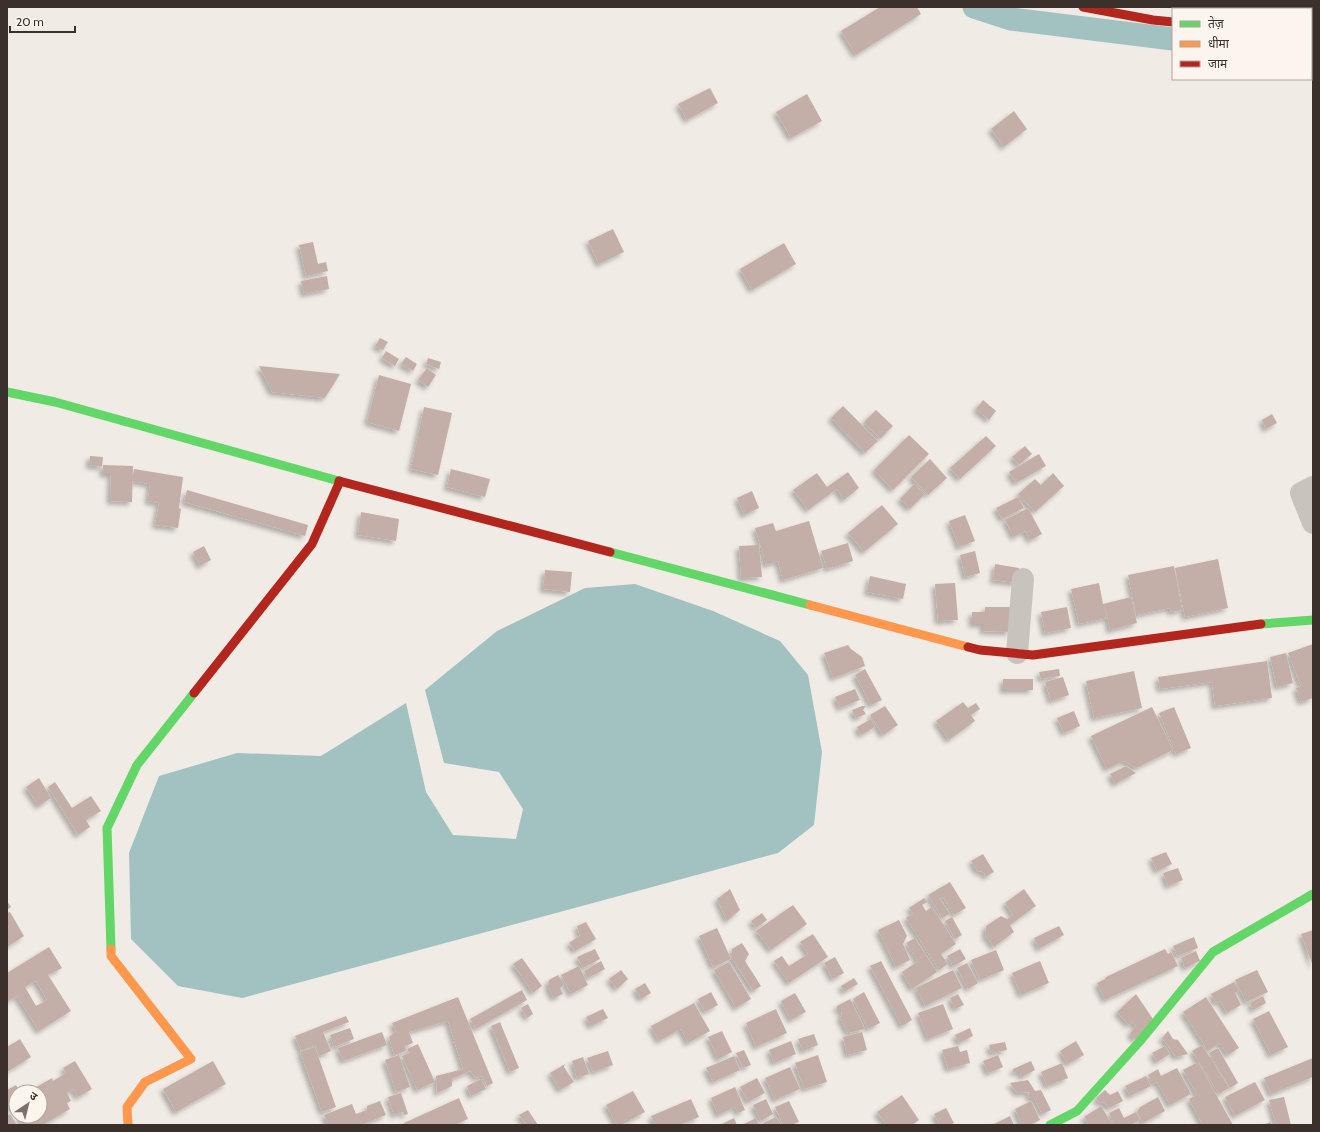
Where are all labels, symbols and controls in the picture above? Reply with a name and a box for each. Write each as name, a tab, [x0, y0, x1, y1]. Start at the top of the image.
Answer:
scale bar	[10, 8, 75, 34]
legend	[1172, 8, 1312, 80]
text: 20 m	[16, 14, 44, 29]
text: तेज़	[1208, 16, 1225, 31]
text: धीमा	[1208, 36, 1230, 51]
text: जाम	[1208, 56, 1228, 71]
north arrow	[8, 1084, 48, 1124]
text: उ	[27, 1088, 41, 1104]

